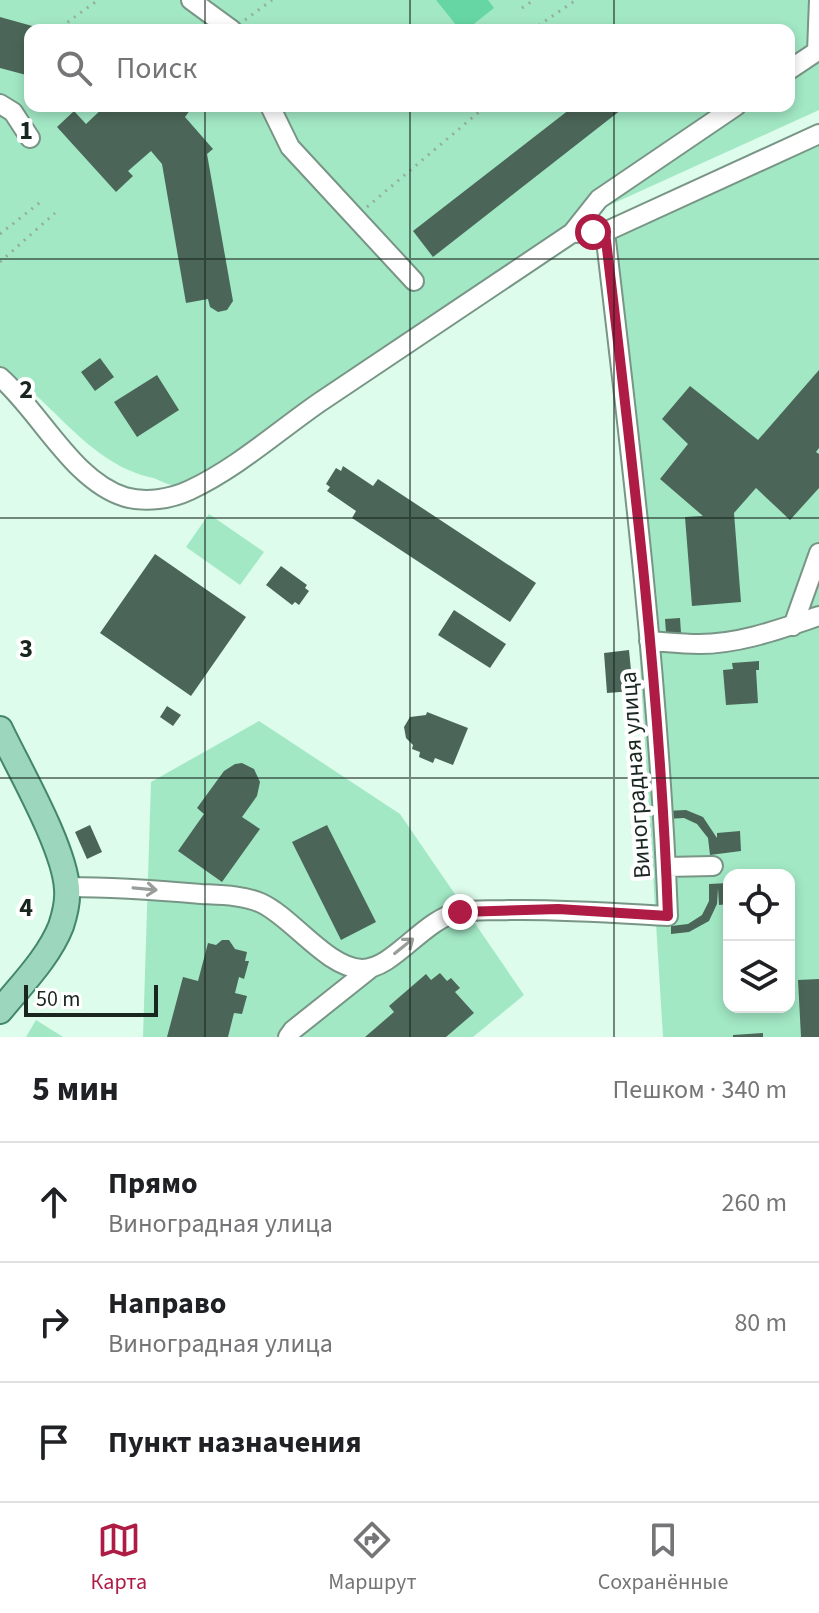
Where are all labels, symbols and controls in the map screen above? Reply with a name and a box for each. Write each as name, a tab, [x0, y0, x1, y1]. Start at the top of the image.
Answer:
search box	[24, 24, 795, 112]
icon: search	[52, 46, 96, 90]
text: Поиск	[116, 47, 197, 90]
text: 1	[19, 112, 33, 149]
route start	[575, 214, 611, 250]
text: 2	[19, 371, 33, 408]
text: 3	[19, 630, 33, 667]
street label: Виноградная улица	[611, 670, 660, 880]
map controls	[723, 869, 795, 1013]
button: locate	[723, 869, 795, 941]
one-way arrow	[131, 882, 158, 897]
text: 4	[19, 889, 33, 926]
route end	[442, 894, 478, 930]
one-way arrow	[393, 937, 414, 955]
button: layers	[723, 941, 795, 1013]
scale bar	[24, 981, 158, 1017]
text: 50 m	[36, 983, 81, 1015]
text: 5 мин	[32, 1065, 119, 1114]
text: Пешком · 340 m	[612, 1071, 787, 1108]
text: Прямо	[108, 1162, 198, 1205]
icon: ahead	[32, 1180, 76, 1224]
text: 260 m	[721, 1184, 787, 1221]
text: Виноградная улица	[108, 1205, 333, 1242]
text: Направо	[108, 1282, 226, 1325]
icon: right	[32, 1300, 76, 1344]
text: 80 m	[734, 1304, 787, 1341]
text: Виноградная улица	[108, 1325, 333, 1362]
icon: arrive	[32, 1420, 76, 1464]
text: Пункт назначения	[108, 1421, 362, 1464]
tab: Карта	[91, 1518, 147, 1598]
tab: Маршрут	[328, 1518, 417, 1598]
tab: Сохранённые	[598, 1518, 728, 1598]

